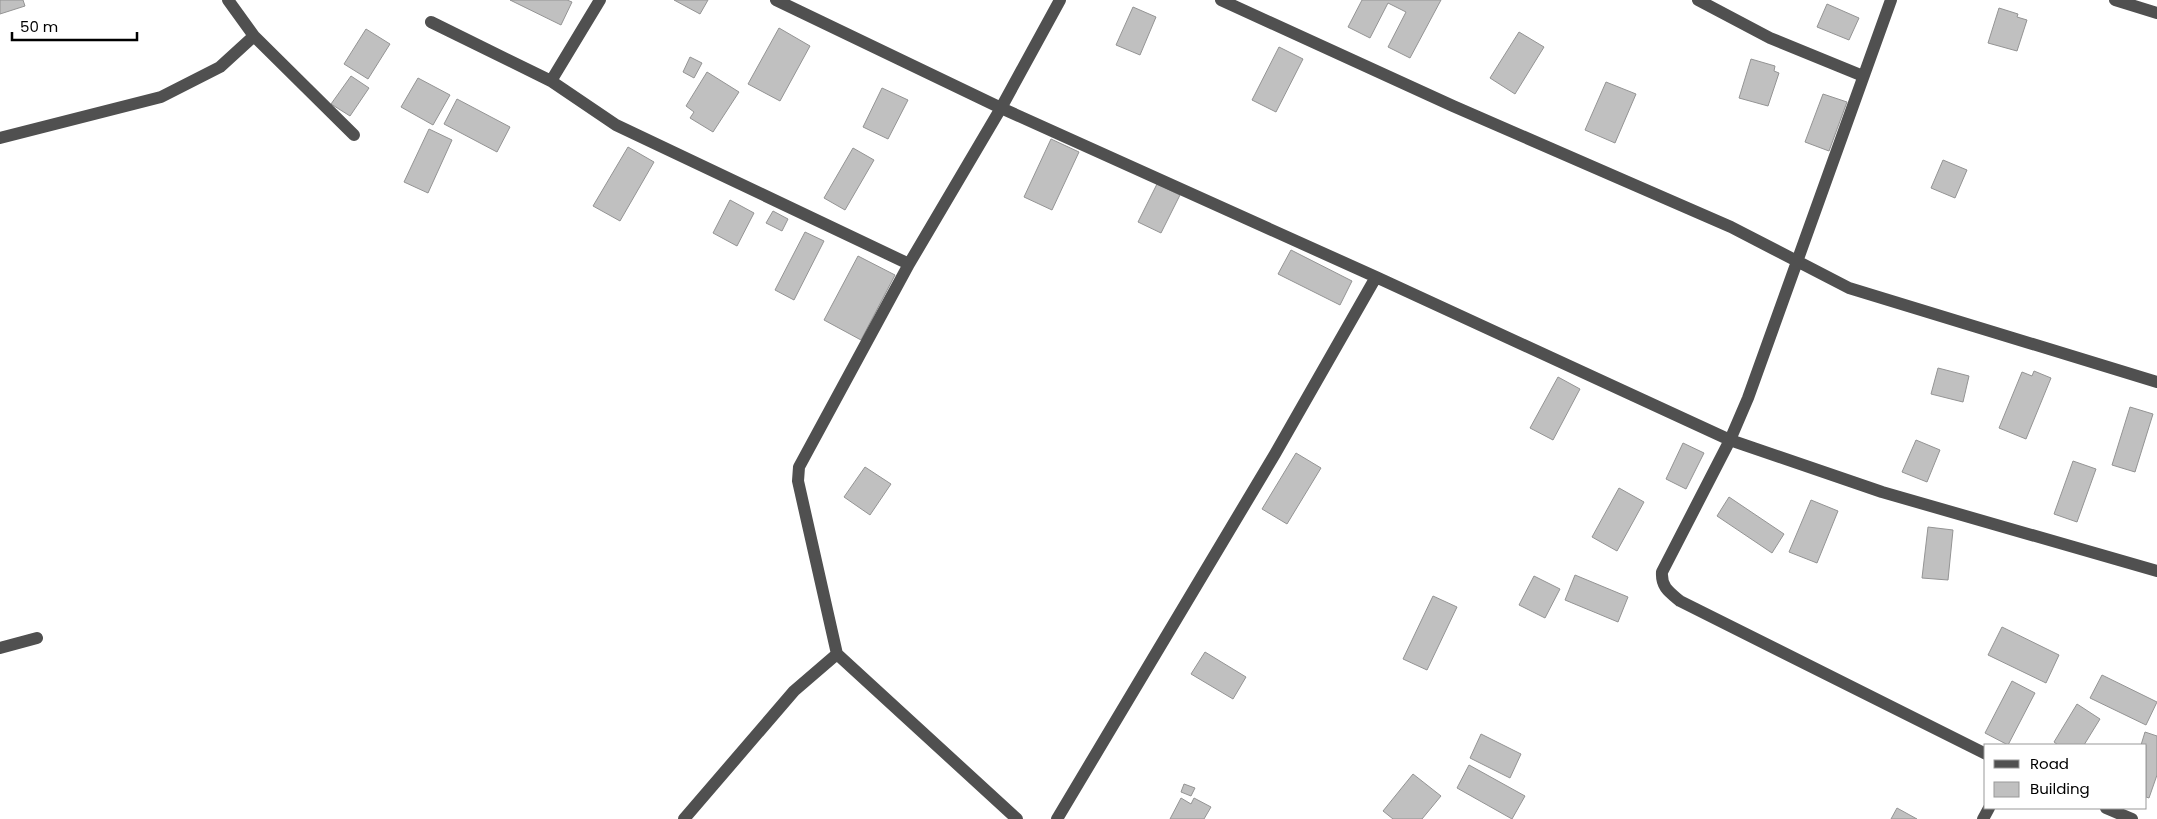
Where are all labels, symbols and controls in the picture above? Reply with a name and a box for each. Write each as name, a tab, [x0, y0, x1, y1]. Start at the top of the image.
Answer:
scale bar	[12, 10, 138, 42]
text: 50 m	[20, 16, 58, 37]
legend	[1984, 744, 2147, 809]
text: Road	[2030, 753, 2069, 774]
text: Building	[2030, 778, 2090, 799]

